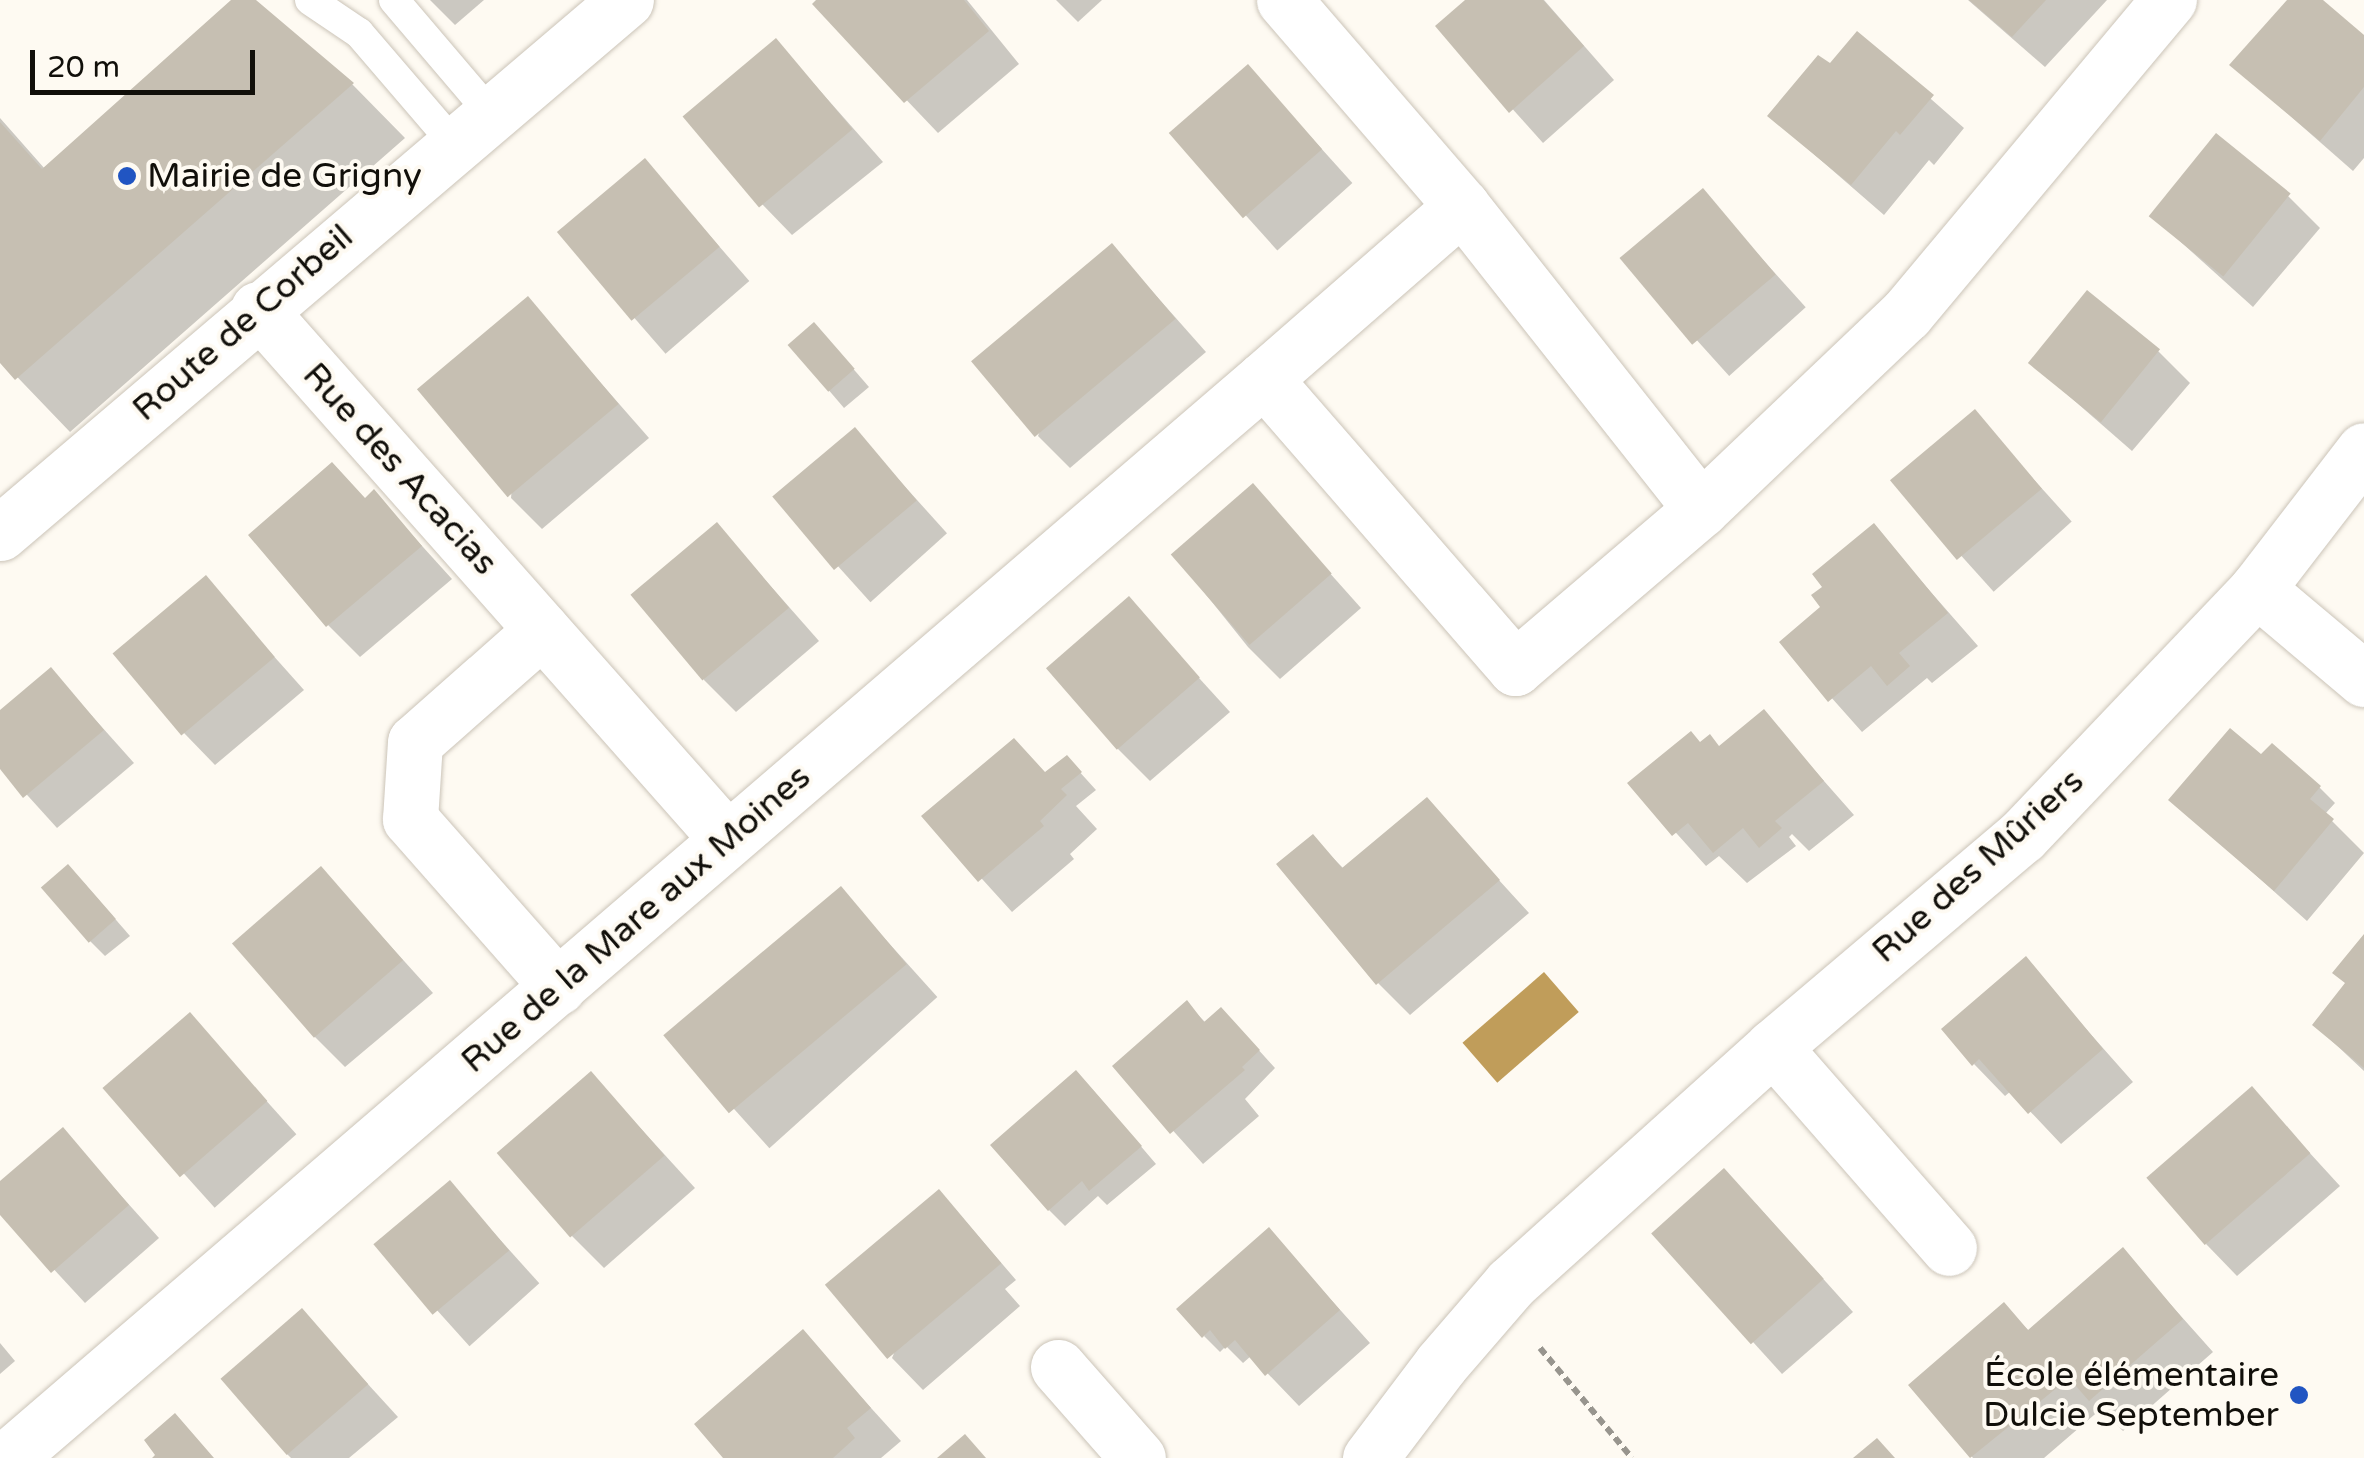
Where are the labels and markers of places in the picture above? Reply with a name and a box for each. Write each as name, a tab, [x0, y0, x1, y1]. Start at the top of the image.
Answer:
place label: Mairie de Grigny	[147, 155, 422, 197]
marker: Mairie de Grigny	[116, 165, 138, 187]
place label: École élémentaire Dulcie September	[1983, 1354, 2279, 1436]
marker: École élémentaire Dulcie September	[2288, 1384, 2310, 1406]

